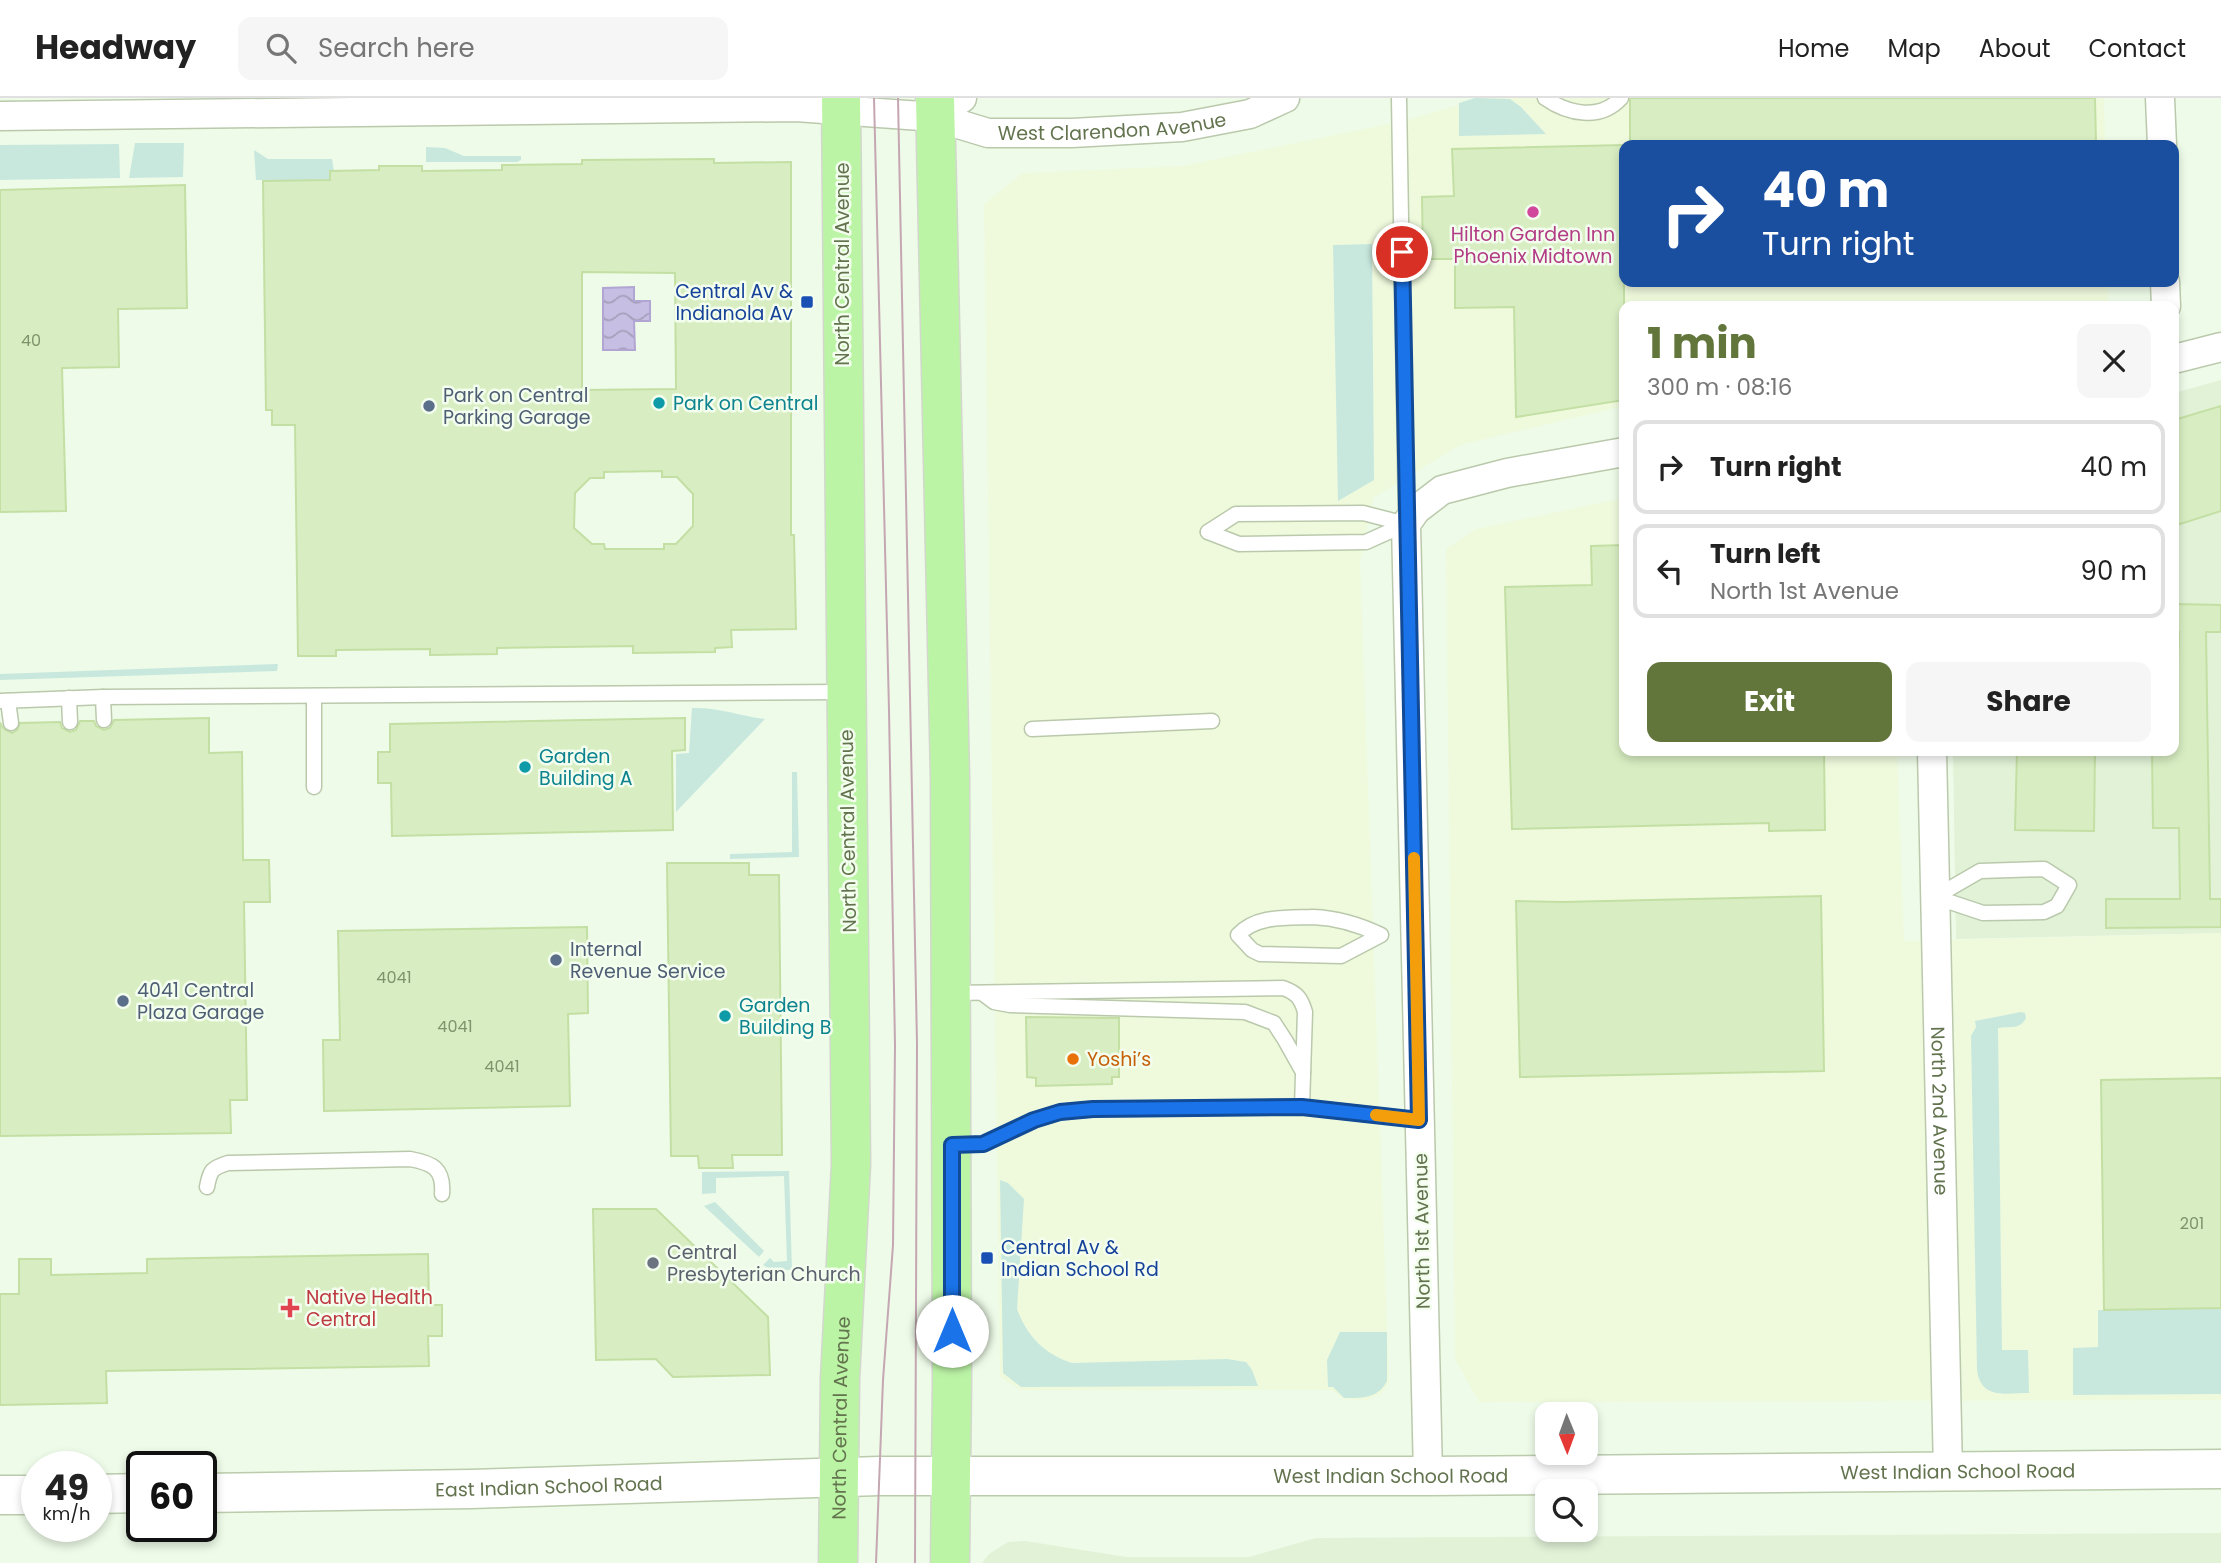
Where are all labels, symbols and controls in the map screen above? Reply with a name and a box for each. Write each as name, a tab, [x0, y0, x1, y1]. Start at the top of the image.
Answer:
search box	[238, 17, 728, 80]
text: Headway	[35, 24, 196, 71]
icon: search	[262, 29, 300, 67]
text: Search here	[318, 30, 475, 66]
text: Home	[1778, 32, 1850, 65]
text: Map	[1888, 32, 1941, 65]
text: About	[1979, 32, 2050, 65]
text: Contact	[2088, 32, 2186, 65]
street label: West Clarendon Avenue	[998, 105, 1228, 147]
text: 40 m	[1762, 156, 1889, 224]
street label: North Central Avenue	[829, 162, 856, 366]
icon: right	[1647, 168, 1738, 259]
marker: Hilton Garden Inn Phoenix Midtown	[1525, 204, 1541, 220]
place label: Hilton Garden Inn Phoenix Midtown	[1451, 221, 1615, 270]
text: Turn right	[1762, 221, 1914, 266]
pin	[1372, 222, 1432, 282]
icon: arrive	[1383, 233, 1421, 271]
place label: Central Av & Indianola Av	[675, 278, 793, 327]
marker: Central Av & Indianola Av	[799, 294, 815, 310]
text: 1 min	[1647, 314, 1757, 373]
button: close	[2077, 324, 2151, 398]
house number: 40	[21, 329, 41, 352]
text: 300 m · 08:16	[1647, 371, 1792, 403]
place label: Park on Central Parking Garage	[443, 382, 591, 431]
place label: Park on Central	[673, 390, 818, 417]
marker: Park on Central	[651, 395, 667, 411]
marker: Park on Central Parking Garage	[421, 398, 437, 414]
icon: right	[1651, 448, 1689, 486]
text: Turn right	[1710, 449, 1842, 485]
text: 40 m	[2081, 449, 2147, 485]
text: Turn left	[1710, 536, 1821, 572]
icon: left	[1651, 552, 1689, 590]
text: 90 m	[2081, 553, 2147, 589]
text: North 1st Avenue	[1710, 575, 1899, 607]
button: Exit	[1647, 662, 1892, 742]
button: Share	[1906, 662, 2151, 742]
street label: North Central Avenue	[833, 729, 863, 933]
place label: Garden Building A	[539, 743, 633, 792]
marker: Garden Building A	[517, 759, 533, 775]
place label: Internal Revenue Service	[570, 936, 726, 985]
marker: Internal Revenue Service	[548, 952, 564, 968]
house number: 4041	[376, 966, 412, 989]
place label: 4041 Central Plaza Garage	[137, 977, 264, 1026]
place label: Garden Building B	[739, 992, 831, 1041]
marker: 4041 Central Plaza Garage	[115, 993, 131, 1009]
marker: Garden Building B	[717, 1008, 733, 1024]
house number: 4041	[437, 1015, 473, 1038]
street label: North 2nd Avenue	[1925, 1026, 1955, 1196]
place label: Yoshi’s	[1087, 1046, 1151, 1073]
marker: Yoshi’s	[1065, 1051, 1081, 1067]
house number: 4041	[484, 1055, 520, 1078]
street label: North 1st Avenue	[1407, 1153, 1437, 1309]
house number: 201	[2180, 1212, 2204, 1235]
place label: Central Av & Indian School Rd	[1001, 1234, 1159, 1283]
place label: Central Presbyterian Church	[667, 1239, 861, 1288]
marker: Central Av & Indian School Rd	[979, 1250, 995, 1266]
marker: Central Presbyterian Church	[645, 1255, 661, 1271]
place label: Native Health Central	[306, 1284, 433, 1333]
position arrow	[915, 1294, 989, 1368]
marker: Native Health Central	[280, 1298, 300, 1318]
street label: North Central Avenue	[825, 1316, 857, 1520]
north arrow	[1535, 1402, 1598, 1465]
map controls	[1535, 1402, 1598, 1542]
speed limit sign: 60	[126, 1451, 217, 1542]
street label: West Indian School Road	[1840, 1457, 2075, 1486]
street label: West Indian School Road	[1273, 1462, 1508, 1490]
text: 49	[44, 1463, 89, 1512]
street label: East Indian School Road	[435, 1469, 663, 1503]
button: search	[1535, 1479, 1598, 1542]
text: km/h	[43, 1501, 90, 1526]

